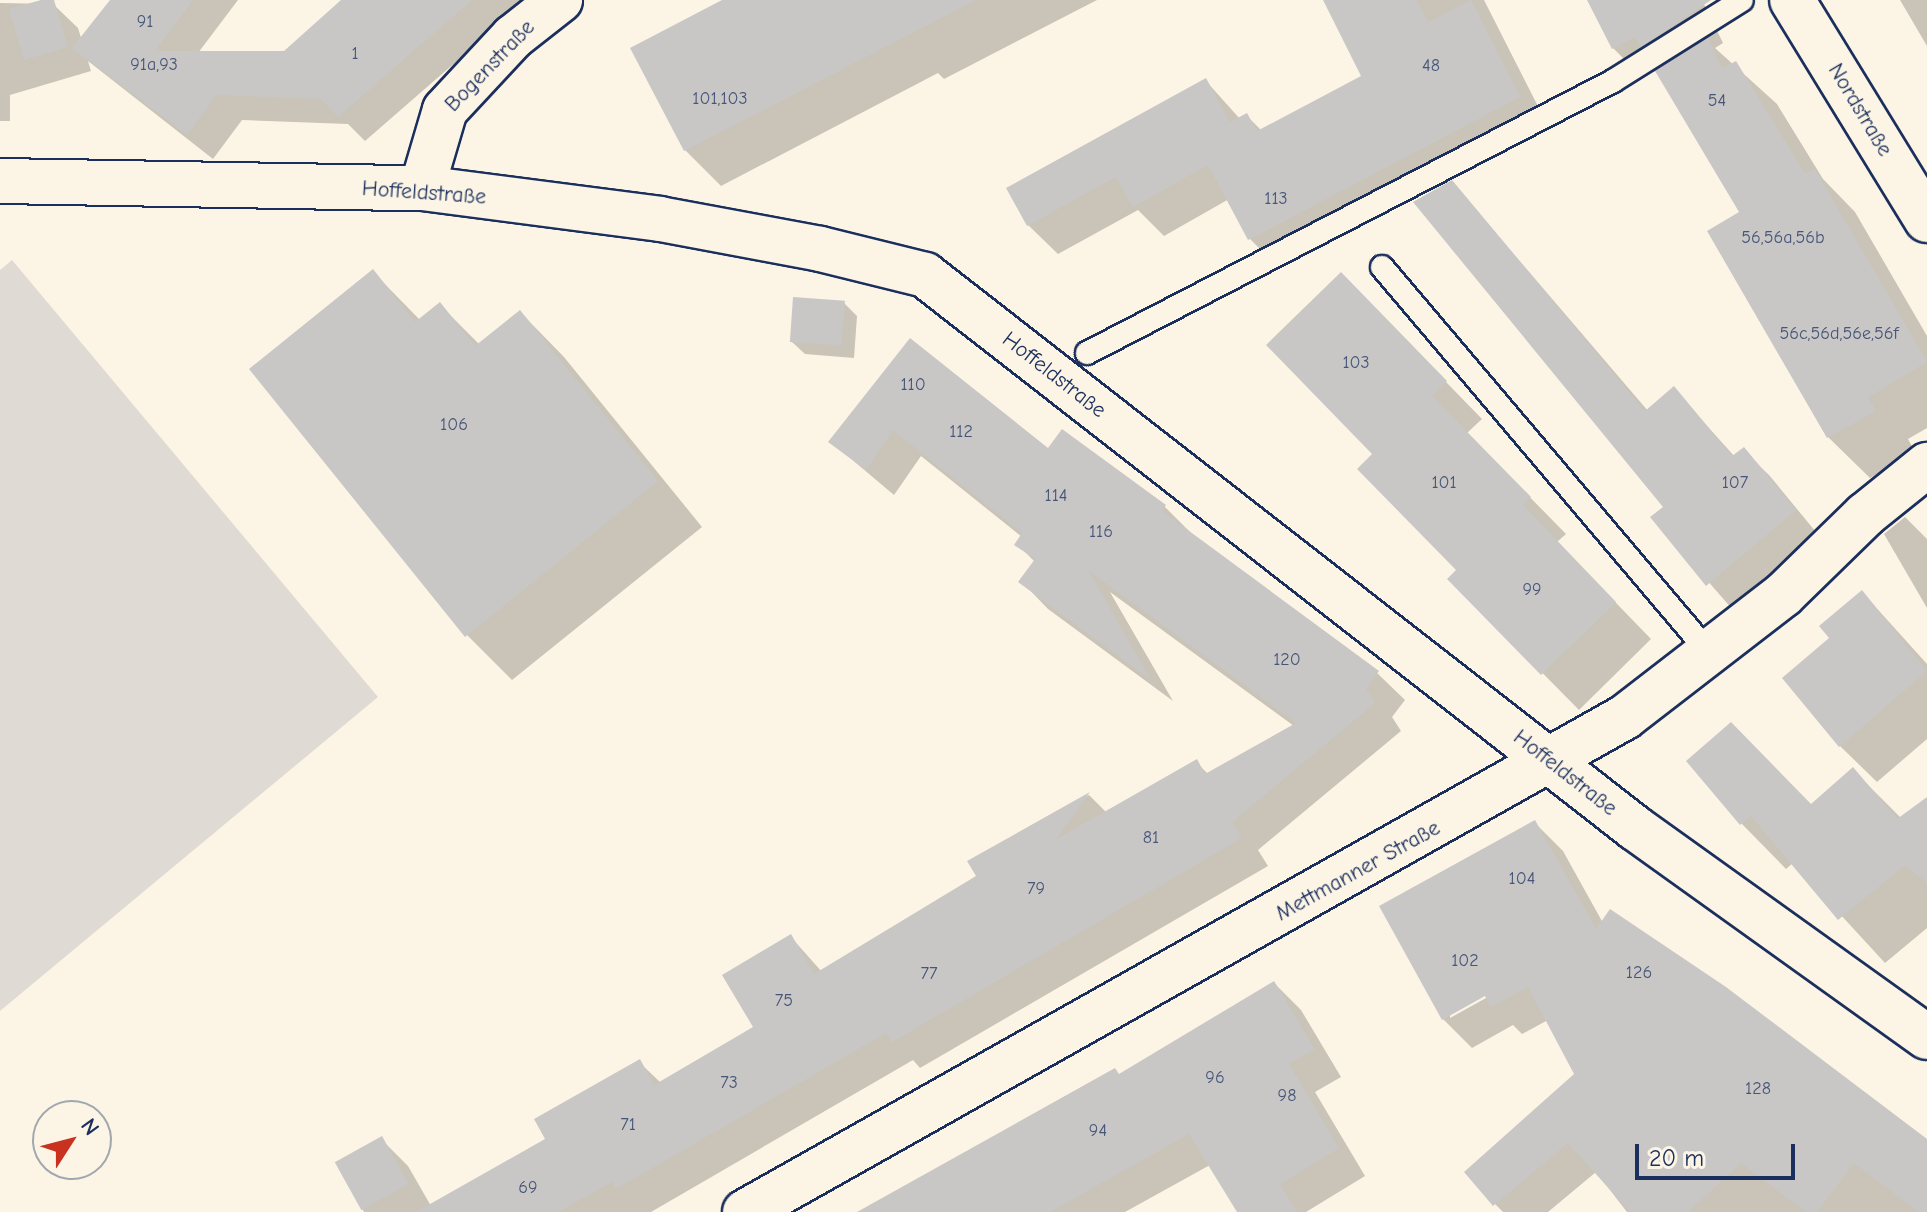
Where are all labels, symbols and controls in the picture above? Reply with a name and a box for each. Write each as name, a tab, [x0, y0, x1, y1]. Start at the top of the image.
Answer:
house number: 91	[137, 11, 153, 33]
street label: Bogenstraße	[440, 14, 540, 118]
house number: 1	[351, 43, 359, 65]
house number: 91a,93	[130, 54, 178, 76]
house number: 48	[1422, 55, 1440, 77]
street label: Nordstraße	[1822, 59, 1898, 161]
house number: 101,103	[692, 88, 748, 110]
house number: 54	[1708, 90, 1726, 112]
street label: Hoffeldstraße	[361, 175, 487, 211]
house number: 113	[1264, 188, 1288, 210]
house number: 56,56a,56b	[1741, 227, 1825, 249]
house number: 56c,56d,56e,56f	[1779, 323, 1899, 345]
street label: Hoffeldstraße	[997, 326, 1111, 424]
house number: 103	[1342, 352, 1370, 374]
house number: 110	[900, 374, 926, 396]
house number: 106	[440, 414, 468, 436]
house number: 112	[949, 421, 973, 443]
house number: 101	[1431, 472, 1457, 494]
house number: 107	[1722, 472, 1748, 494]
house number: 114	[1045, 485, 1067, 507]
house number: 116	[1089, 521, 1113, 543]
house number: 99	[1522, 579, 1542, 601]
house number: 120	[1273, 649, 1301, 671]
street label: Hoffeldstraße	[1508, 724, 1622, 822]
street label: Mettmanner Straße	[1271, 815, 1445, 927]
house number: 81	[1143, 827, 1159, 849]
house number: 104	[1509, 868, 1535, 890]
house number: 79	[1027, 878, 1045, 900]
house number: 102	[1451, 950, 1479, 972]
house number: 126	[1626, 962, 1652, 984]
house number: 77	[920, 963, 938, 985]
house number: 75	[775, 990, 793, 1012]
house number: 96	[1205, 1067, 1225, 1089]
house number: 73	[720, 1072, 738, 1094]
house number: 128	[1745, 1078, 1771, 1100]
house number: 98	[1278, 1085, 1296, 1107]
north arrow	[32, 1100, 112, 1180]
text: N	[75, 1114, 105, 1141]
house number: 71	[620, 1114, 636, 1136]
house number: 94	[1089, 1120, 1107, 1142]
scale bar	[1639, 1128, 1799, 1178]
text: 20 m	[1649, 1144, 1704, 1172]
house number: 69	[518, 1177, 538, 1199]

